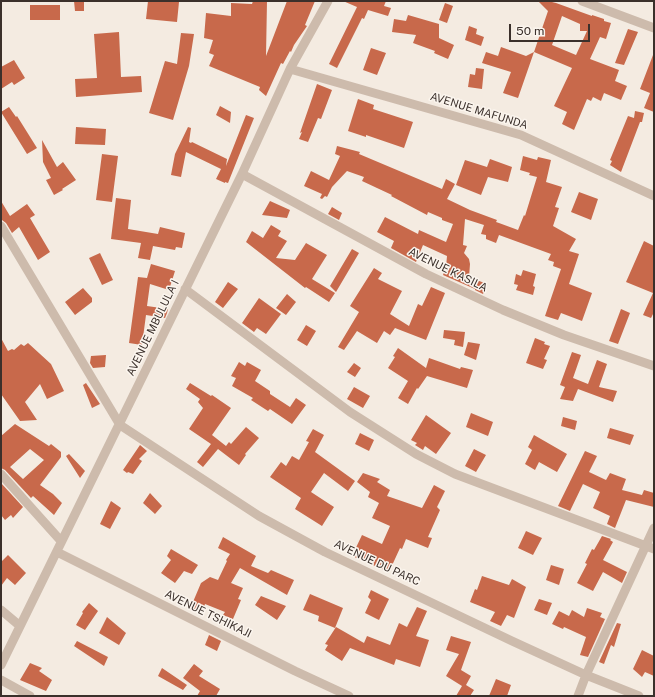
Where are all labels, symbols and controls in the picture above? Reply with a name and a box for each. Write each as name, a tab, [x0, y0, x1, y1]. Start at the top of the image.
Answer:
scale bar	[511, 16, 592, 42]
text: 50 m	[516, 24, 544, 38]
street label: AVENUE MAFUNDA	[429, 90, 529, 132]
street label: AVENUE KASILA	[406, 245, 490, 295]
street label: AVENUE MBULULA I	[124, 278, 182, 378]
street label: AVENUE DU PARC	[332, 537, 422, 589]
street label: AVENUE TSHIKAJI	[163, 587, 253, 641]

